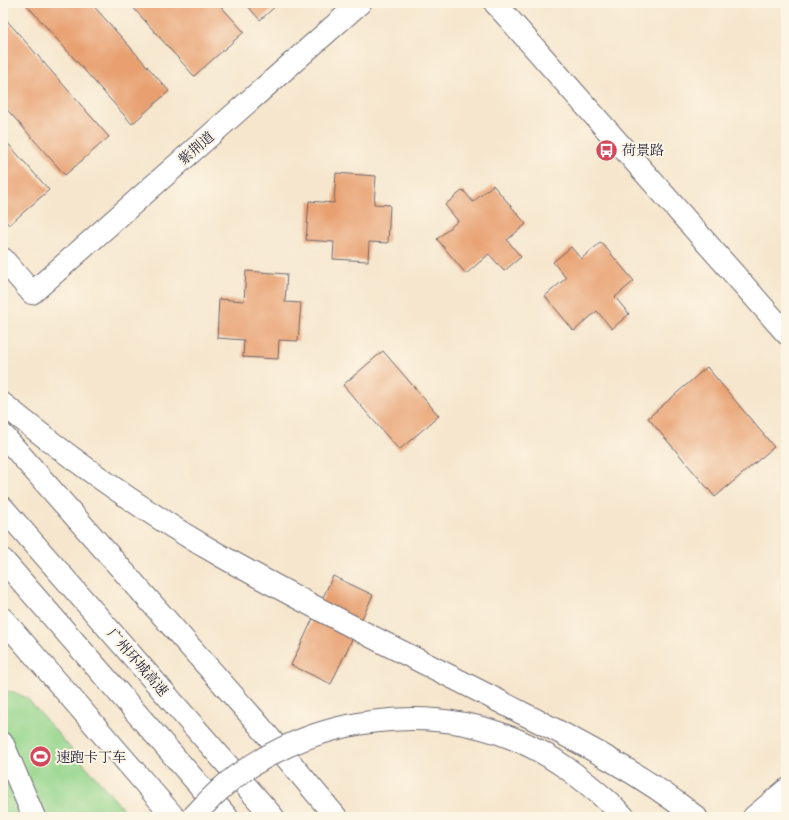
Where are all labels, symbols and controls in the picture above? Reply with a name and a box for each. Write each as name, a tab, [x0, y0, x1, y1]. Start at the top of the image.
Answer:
street label: 紫荆道	[175, 128, 220, 171]
bus stop icon: 荷景路	[593, 137, 619, 163]
place label: 荷景路	[622, 142, 664, 162]
street label: 广州环城高速	[101, 625, 172, 702]
sports icon: 速跑卡丁车	[27, 744, 53, 770]
place label: 速跑卡丁车	[56, 749, 126, 769]

